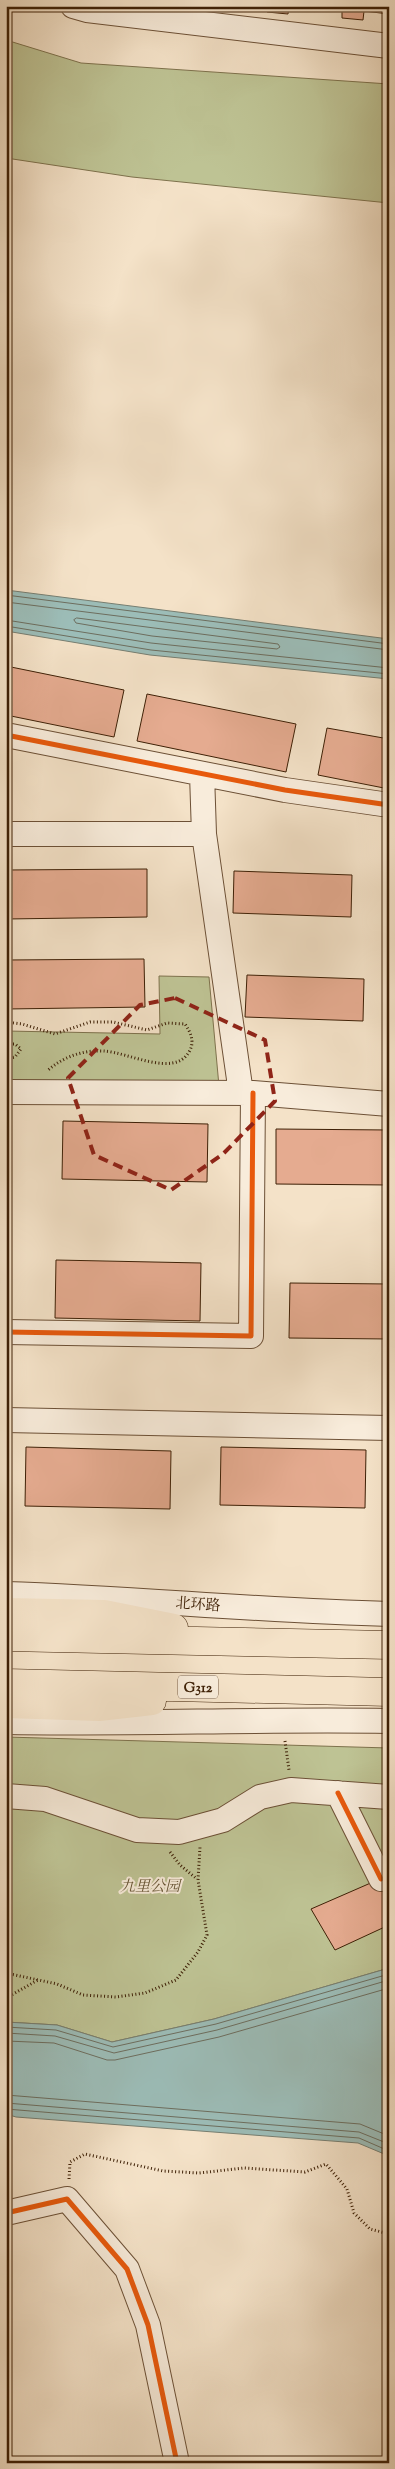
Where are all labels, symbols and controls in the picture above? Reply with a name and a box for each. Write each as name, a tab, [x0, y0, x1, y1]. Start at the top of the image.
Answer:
street label: 北环路	[175, 1593, 221, 1618]
road number: G312	[178, 1675, 218, 1698]
park label: 九里公园	[120, 1877, 182, 1898]

